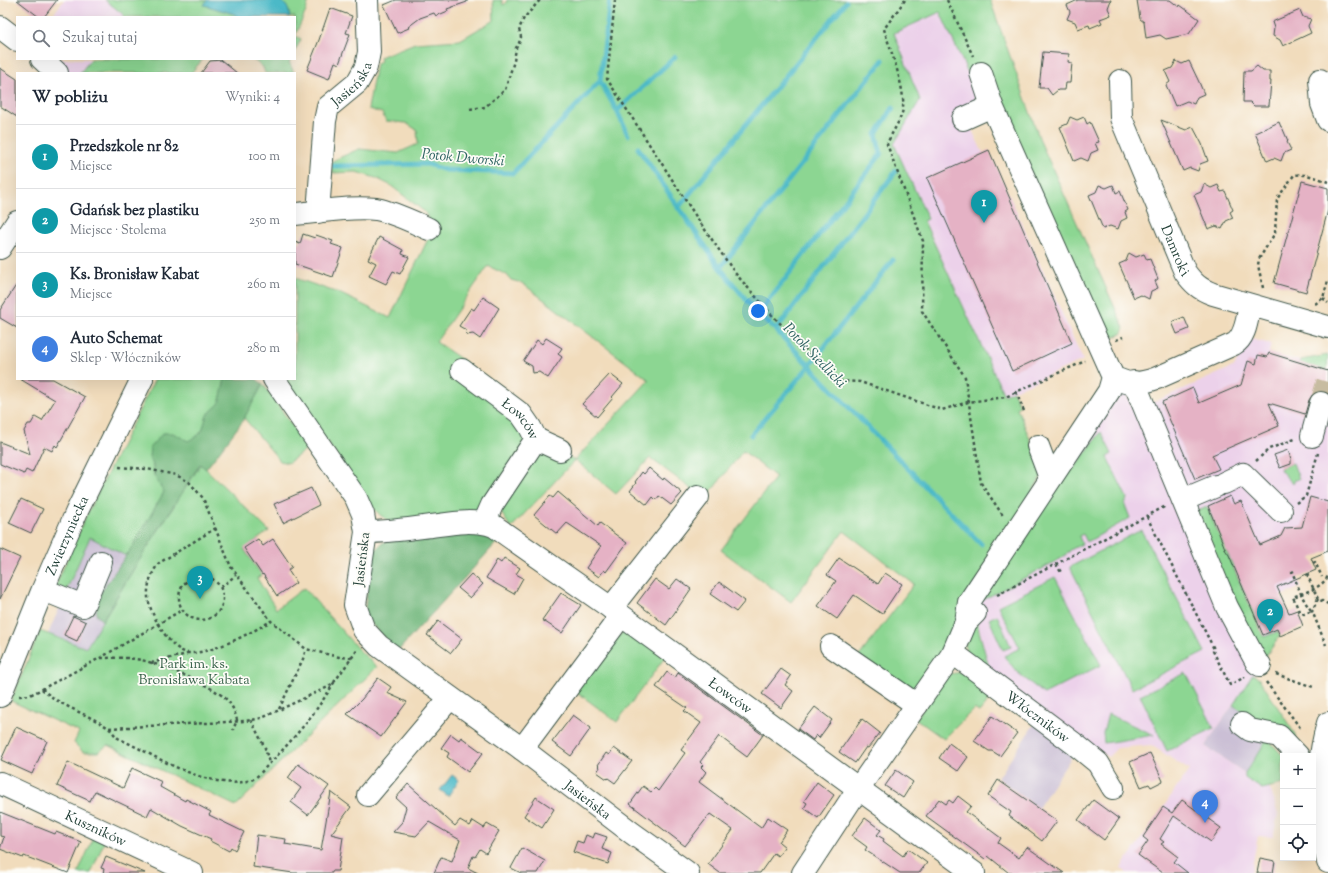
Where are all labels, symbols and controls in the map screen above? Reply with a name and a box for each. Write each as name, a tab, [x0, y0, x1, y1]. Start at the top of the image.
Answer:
search box	[16, 16, 296, 60]
icon: search	[30, 27, 52, 49]
text: Szukaj tutaj	[62, 28, 137, 49]
street label: Jasieńska	[327, 60, 379, 113]
text: W pobliżu	[32, 86, 108, 110]
text: Wyniki: 4	[225, 89, 280, 107]
text: Przedszkole nr 82	[70, 137, 179, 158]
water label: Potok Dworski	[421, 144, 505, 173]
text: 1	[43, 148, 47, 166]
text: 100 m	[248, 148, 280, 166]
text: Miejsce	[70, 158, 112, 176]
pin: 1	[971, 190, 997, 223]
text: Gdańsk bez plastiku	[70, 201, 199, 222]
text: 2	[42, 212, 48, 230]
text: 250 m	[249, 212, 280, 230]
text: Miejsce · Stolema	[70, 222, 167, 240]
street label: Damroki	[1155, 222, 1193, 282]
text: Ks. Bronisław Kabat	[70, 265, 199, 286]
text: 3	[42, 276, 48, 294]
text: 260 m	[247, 276, 280, 294]
text: Miejsce	[70, 286, 112, 304]
your location	[748, 301, 768, 321]
water label: Potok Siedlicki	[777, 319, 851, 393]
text: Auto Schemat	[70, 329, 162, 350]
text: 4	[42, 340, 48, 358]
text: 280 m	[247, 340, 280, 358]
text: Sklep · Włóczników	[70, 350, 181, 368]
street label: Łowców	[497, 395, 543, 444]
street label: Zwierzyniecka	[42, 492, 95, 579]
street label: Jasieńska	[350, 531, 376, 588]
pin: 3	[187, 566, 213, 599]
pin: 2	[1257, 599, 1283, 632]
park label: Park im. ks. Bronisława Kabata	[138, 655, 250, 691]
street label: Łowców	[703, 674, 756, 720]
street label: Włóczników	[1000, 687, 1074, 749]
map controls	[1280, 753, 1316, 861]
button: +	[1280, 753, 1316, 789]
street label: Jasieńska	[558, 776, 615, 826]
button: −	[1280, 789, 1316, 825]
pin: 4	[1192, 790, 1218, 823]
street label: Kuszników	[61, 807, 130, 853]
button: locate	[1280, 825, 1316, 861]

